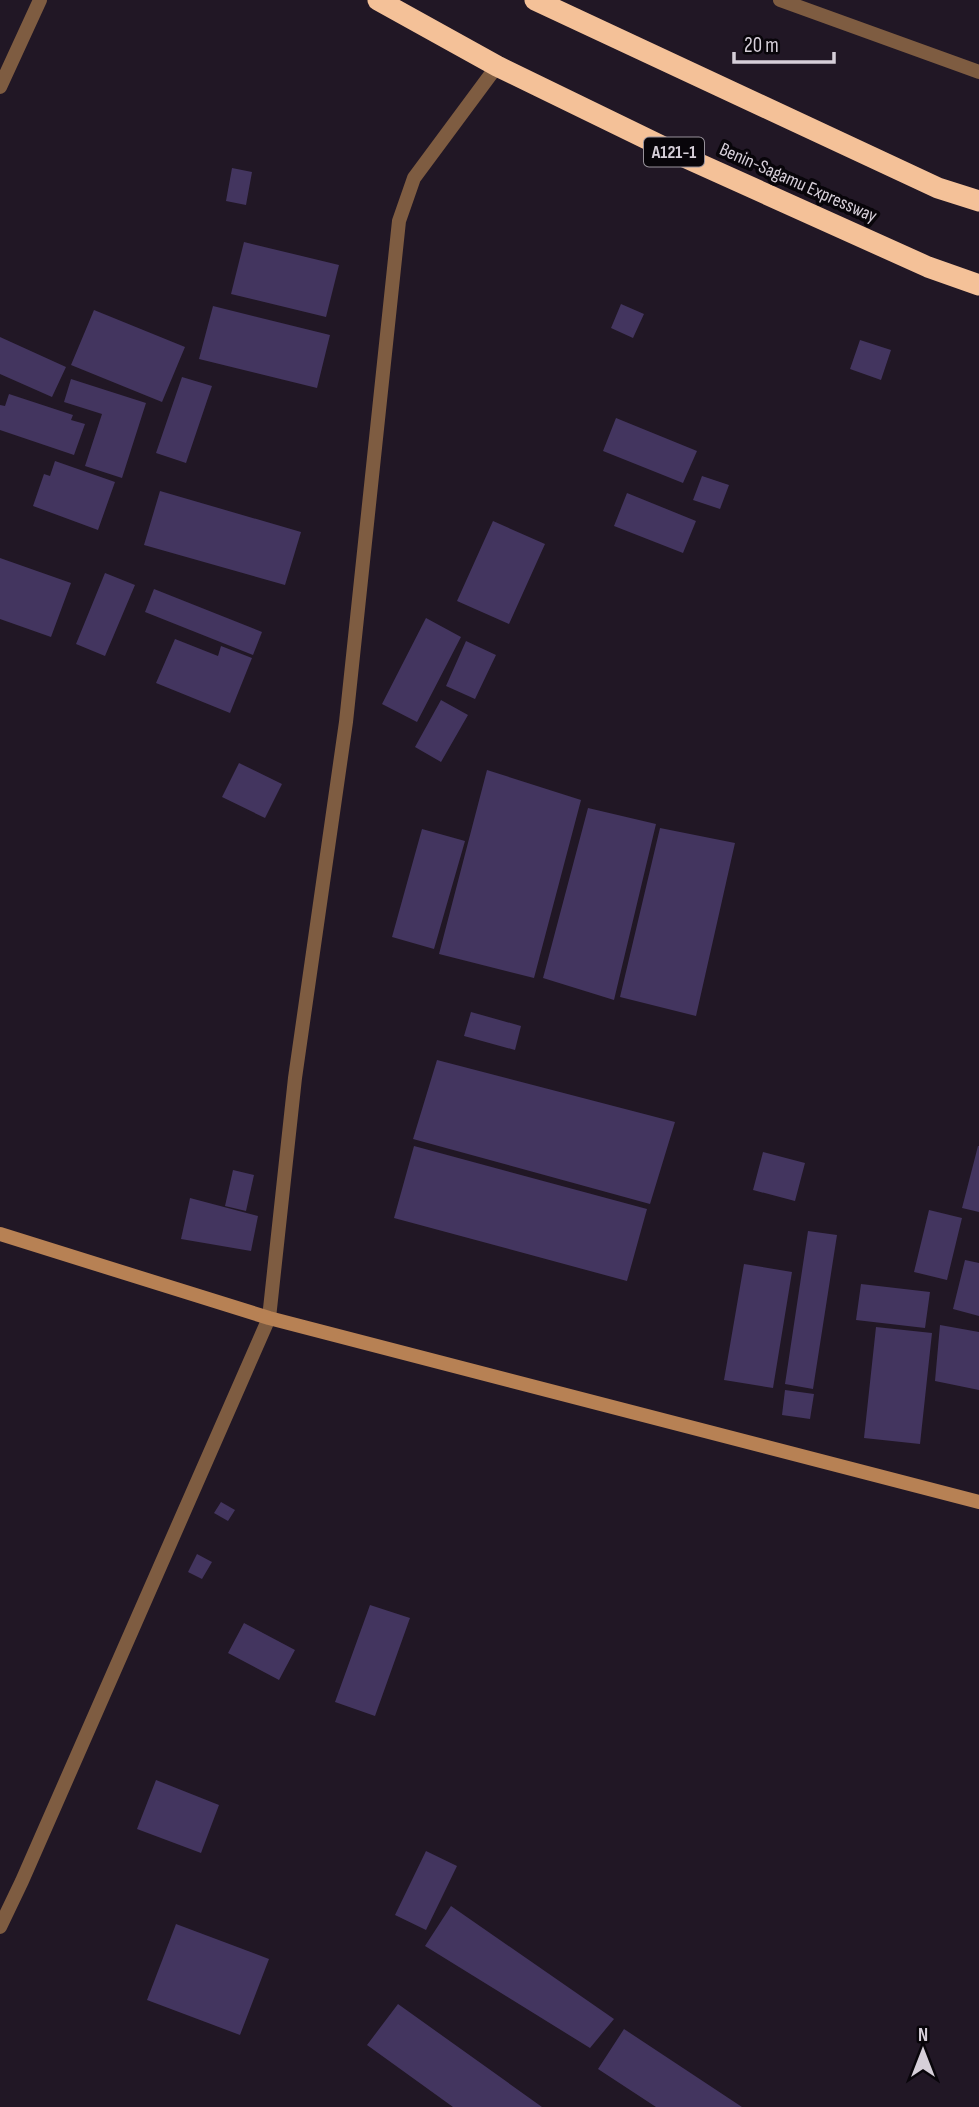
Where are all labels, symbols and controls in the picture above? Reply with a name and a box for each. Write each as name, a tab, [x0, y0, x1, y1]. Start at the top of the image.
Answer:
scale bar	[734, 21, 834, 65]
text: 20 m	[744, 33, 779, 58]
road number: A121-1	[644, 138, 704, 167]
street label: Benin-Sagamu Expressway	[716, 138, 881, 228]
north arrow	[888, 2016, 958, 2086]
text: N	[918, 2024, 928, 2047]

